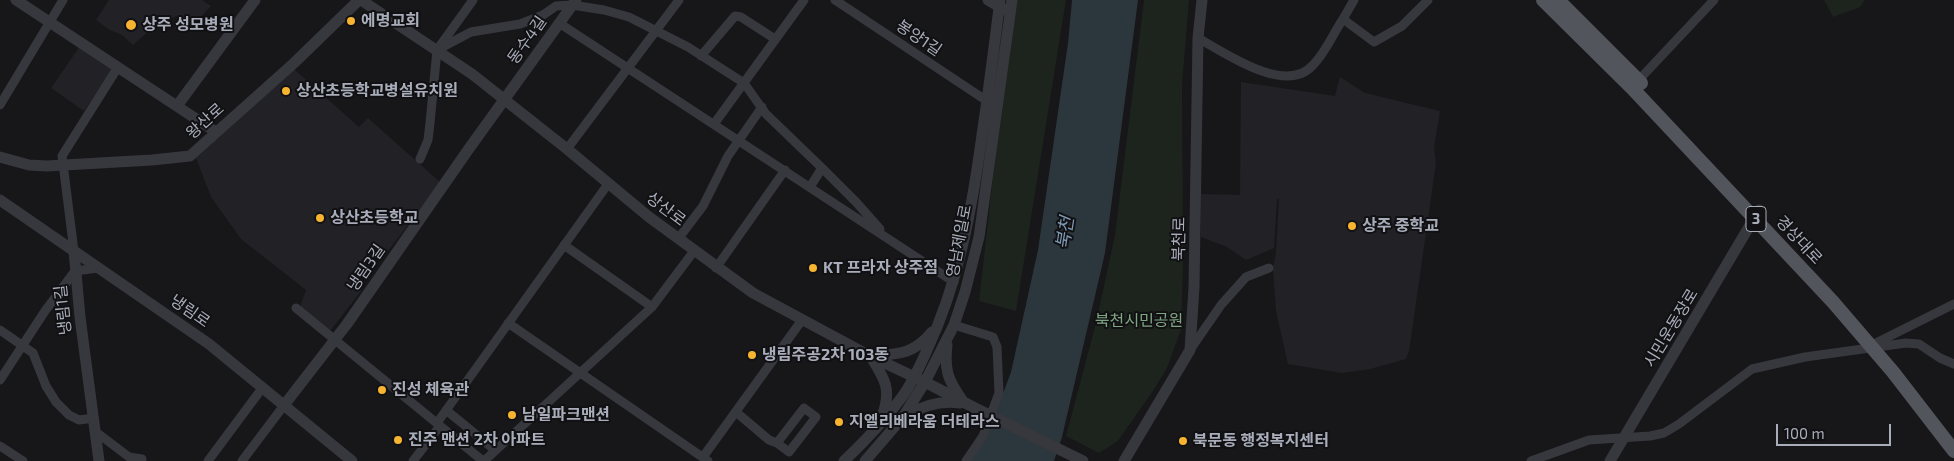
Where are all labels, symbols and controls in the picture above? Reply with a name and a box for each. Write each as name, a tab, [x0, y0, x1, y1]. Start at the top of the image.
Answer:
place label: 에명교회	[361, 11, 420, 31]
street label: 동수4길	[504, 12, 550, 68]
place label: 상주 성모병원	[142, 15, 234, 35]
marker: 에명교회	[345, 15, 357, 27]
street label: 봉양1길	[893, 16, 945, 60]
marker: 상주 성모병원	[124, 18, 138, 32]
place label: 상산초등학교병설유치원	[296, 81, 458, 101]
marker: 상산초등학교병설유치원	[280, 85, 292, 97]
street label: 왕산로	[182, 99, 228, 143]
street label: 상산로	[643, 188, 689, 230]
street label: 영남제일로	[943, 203, 975, 279]
road number: 3	[1746, 206, 1766, 232]
place label: 상산초등학교	[330, 208, 418, 228]
marker: 상산초등학교	[314, 212, 326, 224]
street label: 경상대로	[1772, 212, 1826, 268]
water label: 북천	[1052, 215, 1078, 251]
place label: 상주 중학교	[1362, 216, 1439, 236]
street label: 북천로	[1169, 217, 1189, 261]
marker: 상주 중학교	[1346, 220, 1358, 232]
street label: 냉림3길	[343, 241, 389, 295]
place label: KT 프라자 상주점	[823, 258, 938, 278]
marker: KT 프라자 상주점	[807, 262, 819, 274]
street label: 냉림1길	[51, 284, 75, 336]
street label: 시민운동장로	[1640, 285, 1702, 371]
street label: 냉림로	[166, 290, 214, 332]
park label: 북천시민공원	[1095, 311, 1183, 331]
place label: 냉림주공2차 103동	[762, 345, 889, 365]
marker: 냉림주공2차 103동	[746, 349, 758, 361]
place label: 진성 체육관	[392, 380, 469, 400]
marker: 진성 체육관	[376, 384, 388, 396]
place label: 남일파크맨션	[522, 405, 610, 425]
marker: 남일파크맨션	[506, 409, 518, 421]
place label: 지엘리베라움 더테라스	[849, 412, 1000, 432]
scale bar	[1779, 414, 1894, 446]
marker: 지엘리베라움 더테라스	[833, 416, 845, 428]
text: 100 m	[1784, 424, 1825, 442]
place label: 진주 맨션 2차 아파트	[408, 430, 545, 450]
place label: 북문동 행정복지센터	[1193, 431, 1329, 451]
marker: 진주 맨션 2차 아파트	[392, 434, 404, 446]
marker: 북문동 행정복지센터	[1177, 435, 1189, 447]

